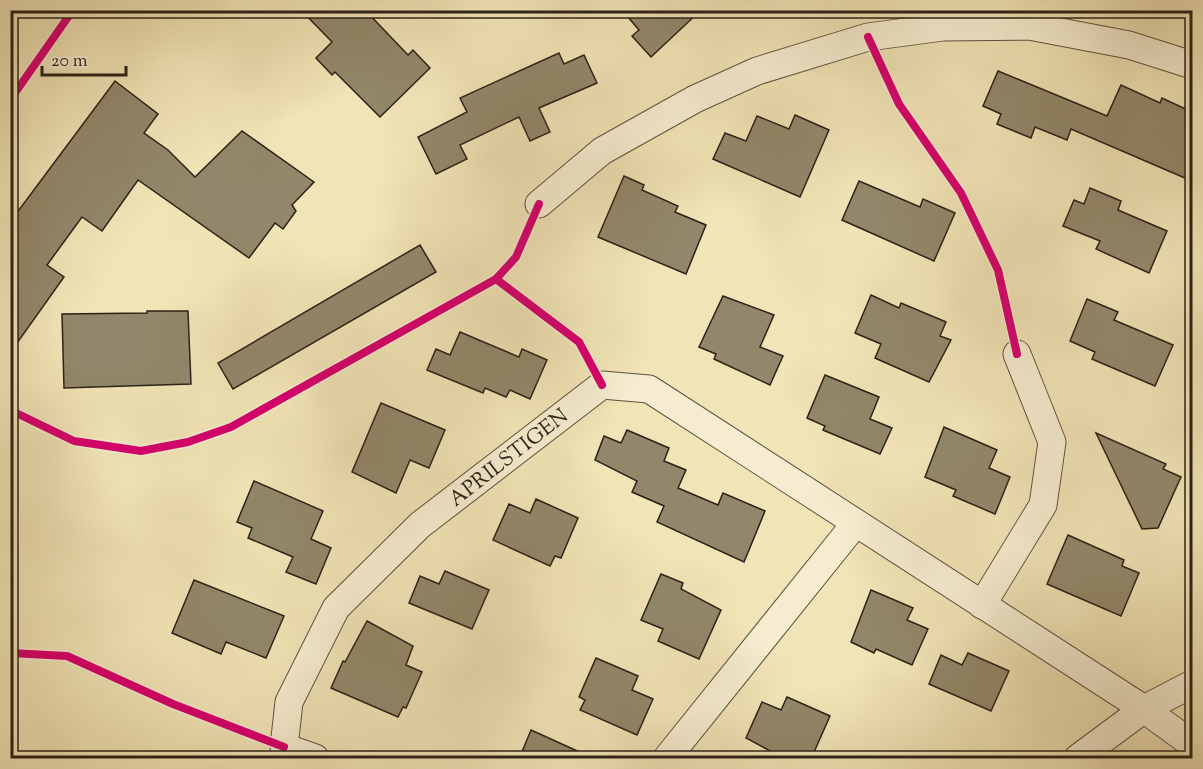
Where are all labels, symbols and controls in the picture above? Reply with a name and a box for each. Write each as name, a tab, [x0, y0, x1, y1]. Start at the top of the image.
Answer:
scale bar	[42, 39, 126, 77]
text: 20 m	[51, 49, 88, 75]
street label: APRILSTIGEN	[443, 402, 576, 515]

